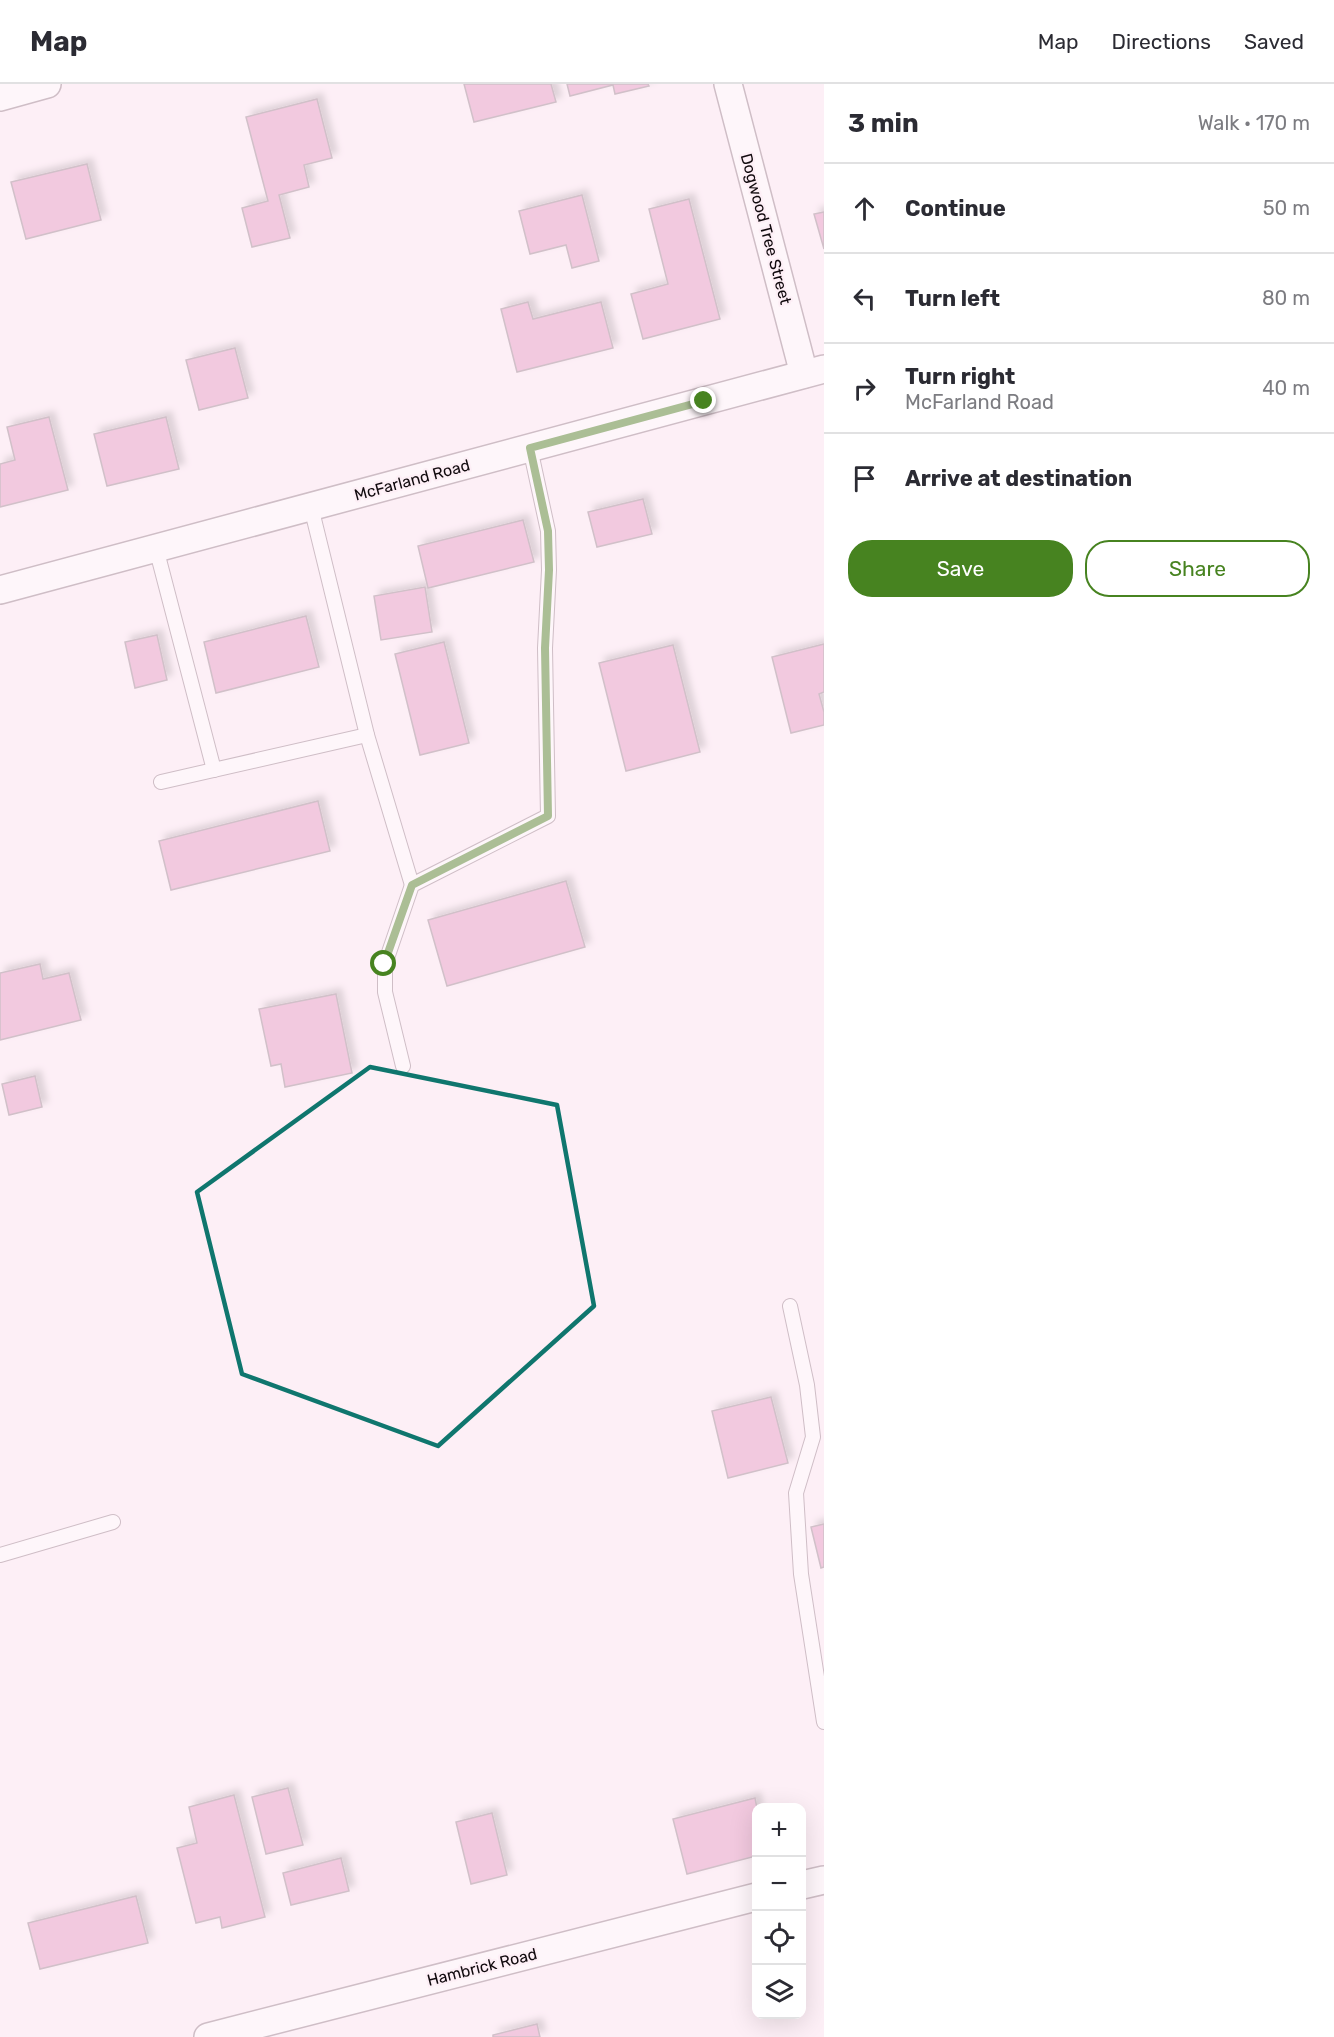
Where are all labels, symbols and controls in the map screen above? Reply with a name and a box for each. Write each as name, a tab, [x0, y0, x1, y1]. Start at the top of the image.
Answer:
text: Map	[30, 25, 87, 58]
text: Map	[1038, 29, 1079, 54]
text: Directions	[1112, 29, 1211, 54]
text: Saved	[1244, 29, 1304, 54]
text: 3 min	[848, 108, 919, 139]
text: Walk · 170 m	[1198, 111, 1310, 135]
street label: Dogwood Tree Street	[737, 151, 795, 307]
icon: ahead	[848, 192, 881, 225]
text: Continue	[905, 195, 1006, 222]
text: 50 m	[1263, 196, 1310, 220]
icon: left	[848, 282, 881, 315]
text: Turn left	[905, 285, 1000, 312]
text: 80 m	[1262, 286, 1310, 310]
text: Turn right	[905, 363, 1015, 390]
icon: right	[848, 372, 881, 405]
text: 40 m	[1262, 376, 1310, 400]
route end	[690, 387, 716, 413]
text: McFarland Road	[905, 390, 1054, 414]
street label: McFarland Road	[352, 455, 472, 505]
icon: arrive	[848, 462, 881, 495]
text: Arrive at destination	[905, 465, 1132, 492]
button: Save	[848, 540, 1073, 597]
button: Share	[1085, 540, 1310, 597]
route start	[370, 950, 396, 976]
map controls	[752, 1803, 806, 2019]
button: +	[752, 1803, 806, 1857]
button: −	[752, 1857, 806, 1911]
button: locate	[752, 1911, 806, 1965]
street label: Hambrick Road	[425, 1944, 539, 1990]
button: layers	[752, 1965, 806, 2019]

